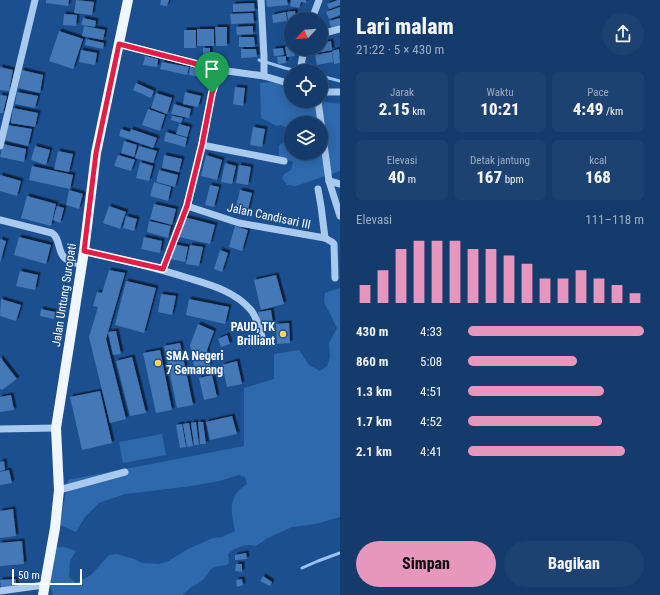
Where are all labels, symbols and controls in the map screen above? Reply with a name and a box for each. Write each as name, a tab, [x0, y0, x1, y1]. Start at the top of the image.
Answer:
north arrow	[284, 12, 328, 56]
map controls	[284, 12, 328, 160]
button: share	[602, 13, 644, 55]
text: Lari malam	[356, 14, 454, 39]
text: 21:22 · 5 × 430 m	[356, 42, 444, 57]
pin	[195, 52, 229, 93]
icon: arrive	[201, 58, 223, 80]
button: locate	[284, 64, 328, 108]
text: Jarak	[390, 86, 414, 99]
text: Waktu	[486, 86, 514, 99]
text: Pace	[587, 86, 609, 99]
text: 2.15	[379, 99, 410, 119]
text: 10:21	[480, 99, 520, 119]
text: 4:49	[573, 99, 603, 119]
text: km	[410, 105, 425, 118]
text: /km	[603, 105, 623, 118]
button: layers	[284, 116, 328, 160]
text: Elevasi	[387, 154, 417, 167]
text: Detak jantung	[470, 154, 530, 167]
text: kcal	[589, 154, 607, 167]
text: 40	[388, 167, 405, 187]
text: 167	[476, 167, 502, 187]
text: 168	[585, 167, 611, 187]
text: m	[405, 173, 416, 186]
text: bpm	[502, 173, 524, 186]
street label: Jalan Candisari III	[226, 200, 312, 232]
text: Elevasi	[356, 212, 392, 227]
text: 111–118 m	[585, 212, 644, 227]
street label: Jalan Untung Suropati	[49, 242, 79, 348]
place label: PAUD, TK Brilliant	[231, 320, 275, 348]
text: 430 m	[356, 324, 388, 339]
text: 4:33	[420, 324, 442, 339]
marker: PAUD, TK Brilliant	[278, 329, 288, 339]
place label: SMA Negeri 7 Semarang	[166, 349, 223, 377]
text: 860 m	[356, 354, 388, 369]
text: 5:08	[420, 354, 442, 369]
marker: SMA Negeri 7 Semarang	[153, 358, 163, 368]
text: 1.3 km	[356, 384, 392, 399]
text: 4:51	[420, 384, 442, 399]
text: 1.7 km	[356, 414, 392, 429]
text: 4:52	[420, 414, 442, 429]
text: 2.1 km	[356, 444, 392, 459]
text: 4:41	[420, 444, 442, 459]
button: Simpan	[356, 541, 496, 587]
button: Bagikan	[504, 541, 644, 587]
scale bar	[12, 567, 82, 586]
text: 50 m	[18, 569, 40, 582]

